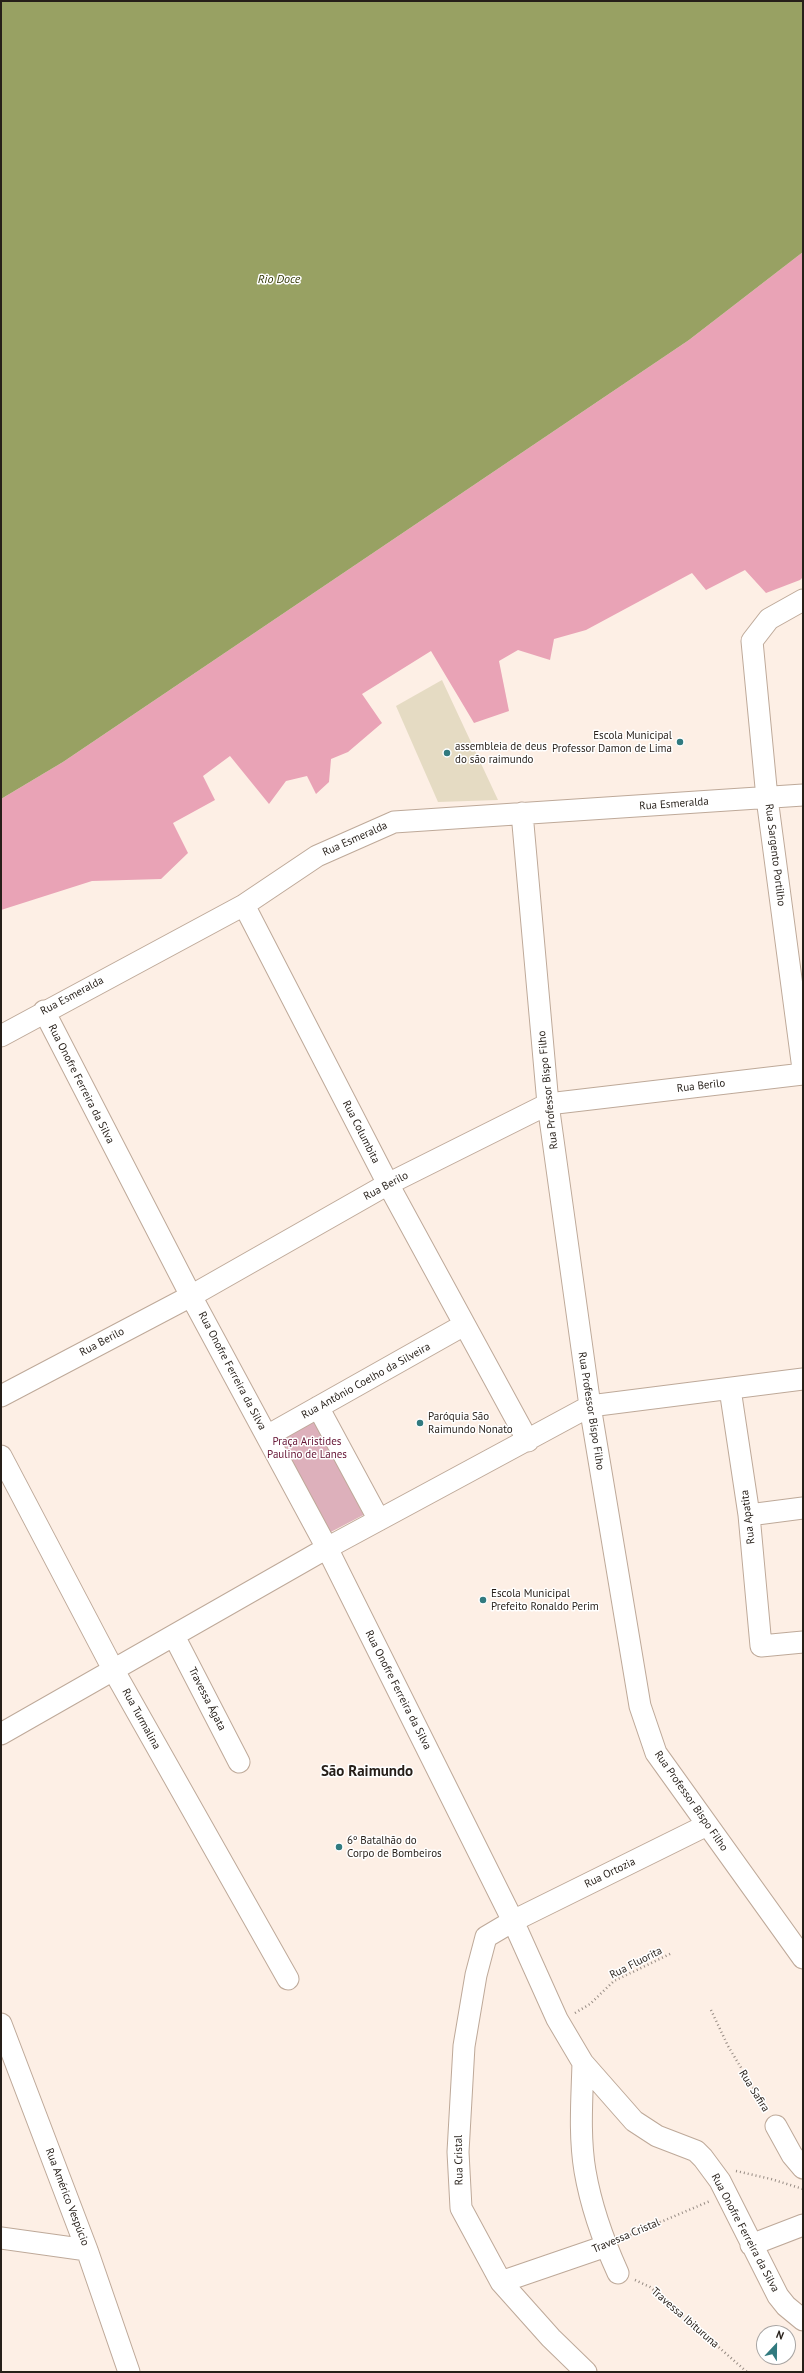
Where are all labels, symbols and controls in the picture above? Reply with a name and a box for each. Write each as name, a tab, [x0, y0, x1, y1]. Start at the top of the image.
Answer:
water label: Rio Doce	[258, 273, 300, 287]
place label: Escola Municipal Professor Damon de Lima	[552, 729, 672, 755]
marker: Escola Municipal Professor Damon de Lima	[675, 737, 685, 747]
place label: assembleia de deus do são raimundo	[455, 740, 547, 766]
marker: assembleia de deus do são raimundo	[442, 748, 452, 758]
street label: Rua Esmeralda	[639, 795, 709, 813]
street label: Rua Sargento Portilho	[762, 803, 788, 907]
street label: Rua Esmeralda	[321, 819, 389, 859]
street label: Rua Esmeralda	[38, 974, 106, 1018]
street label: Rua Onofre Ferreira da Silva	[45, 1022, 117, 1146]
street label: Rua Professor Bispo Filho	[535, 1030, 561, 1150]
street label: Rua Berilo	[676, 1076, 726, 1096]
street label: Rua Columbita	[340, 1098, 382, 1166]
street label: Rua Berilo	[361, 1169, 411, 1203]
street label: Rua Onofre Ferreira da Silva	[195, 1309, 269, 1433]
street label: Rua Berilo	[77, 1325, 127, 1359]
street label: Rua Antônio Coelho da Silveira	[299, 1340, 433, 1422]
street label: Rua Professor Bispo Filho	[575, 1351, 607, 1471]
place label: Paróquia São Raimundo Nonato	[428, 1410, 513, 1436]
marker: Paróquia São Raimundo Nonato	[415, 1418, 425, 1428]
park label: Praça Aristides Paulino de Lanes	[267, 1435, 347, 1461]
street label: Rua Apatita	[738, 1489, 758, 1545]
place label: Escola Municipal Prefeito Ronaldo Perim	[491, 1587, 599, 1613]
marker: Escola Municipal Prefeito Ronaldo Perim	[478, 1595, 488, 1605]
street label: Rua Onofre Ferreira da Silva	[362, 1628, 434, 1752]
street label: Travessa Ágata	[185, 1665, 229, 1733]
street label: Rua Turmalina	[119, 1686, 163, 1752]
street label: Rua Professor Bispo Filho	[651, 1748, 731, 1854]
district label: São Raimundo	[321, 1763, 413, 1781]
place label: 6º Batalhão do Corpo de Bombeiros	[347, 1834, 442, 1860]
marker: 6º Batalhão do Corpo de Bombeiros	[334, 1842, 344, 1852]
street label: Rua Ortozia	[582, 1855, 638, 1891]
street label: Rua Fluorita	[607, 1944, 665, 1982]
street label: Rua Safira	[736, 2067, 772, 2115]
street label: Rua Cristal	[452, 2135, 466, 2185]
street label: Rua Américo Vespúcio	[42, 2146, 92, 2248]
street label: Rua Onofre Ferreira da Silva	[708, 2171, 782, 2295]
street label: Travessa Cristal	[590, 2216, 662, 2256]
street label: Travessa Ibituruna	[648, 2285, 722, 2351]
north arrow	[756, 2325, 796, 2365]
text: N	[774, 2327, 786, 2343]

